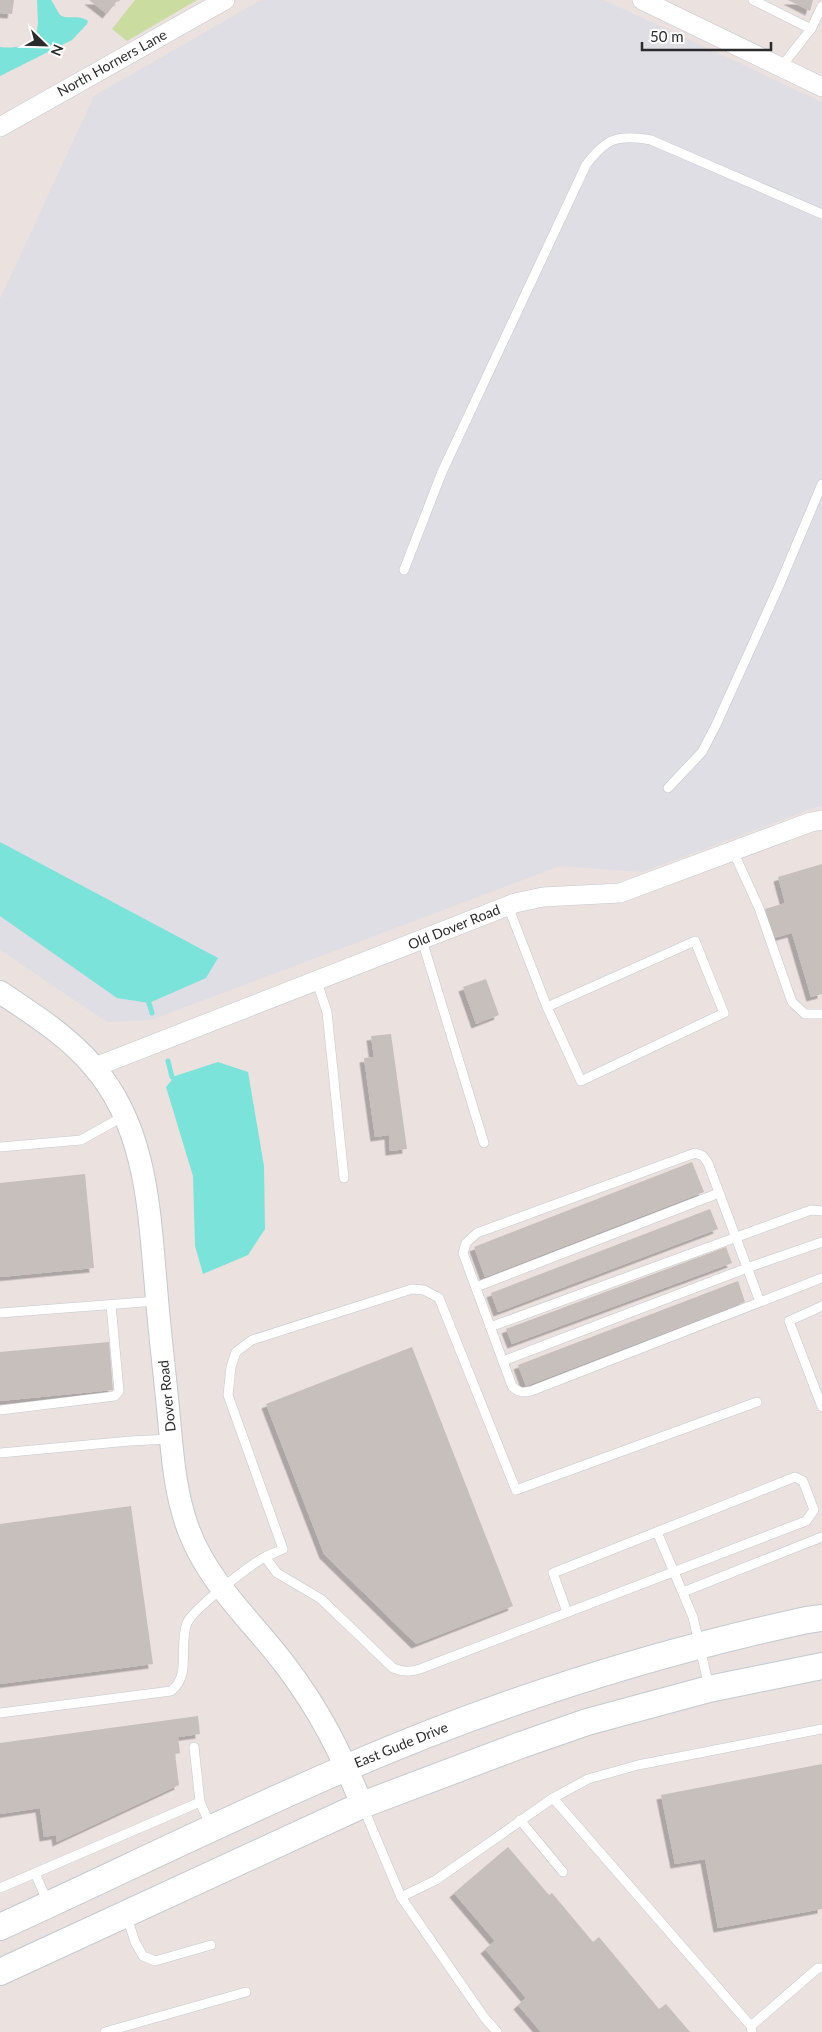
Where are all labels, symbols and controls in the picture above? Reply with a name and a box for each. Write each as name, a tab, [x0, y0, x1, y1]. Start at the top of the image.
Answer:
north arrow	[20, 20, 70, 70]
scale bar	[642, 20, 771, 52]
street label: North Horners Lane	[54, 26, 170, 100]
text: 50 m	[650, 27, 684, 45]
street label: Old Dover Road	[405, 900, 502, 953]
street label: Dover Road	[154, 1359, 179, 1433]
street label: East Gude Drive	[351, 1718, 450, 1771]

